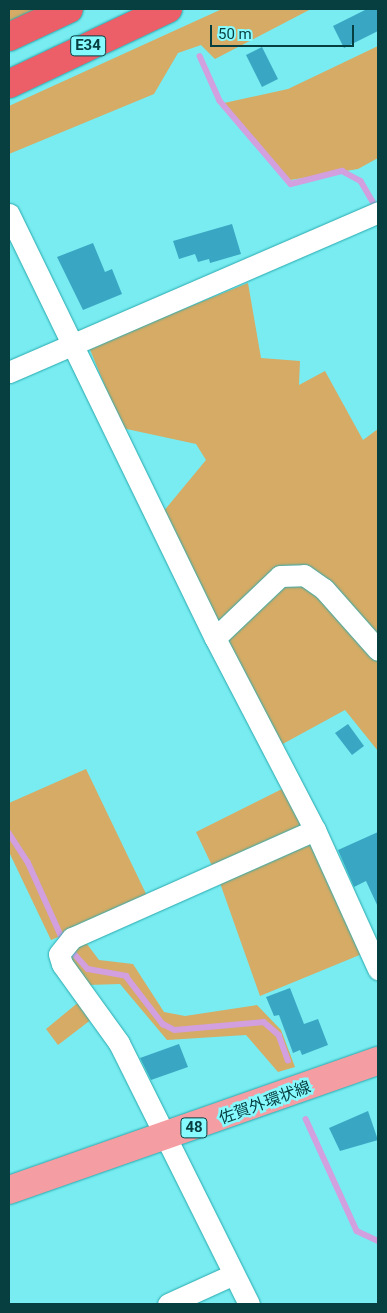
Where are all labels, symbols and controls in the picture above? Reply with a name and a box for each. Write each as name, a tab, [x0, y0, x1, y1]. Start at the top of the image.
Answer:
scale bar	[212, 15, 356, 47]
text: 50 m	[218, 25, 252, 43]
road number: E34	[69, 34, 107, 58]
street label: 佐賀外環状線	[217, 1078, 313, 1128]
road number: 48	[180, 1116, 208, 1140]

